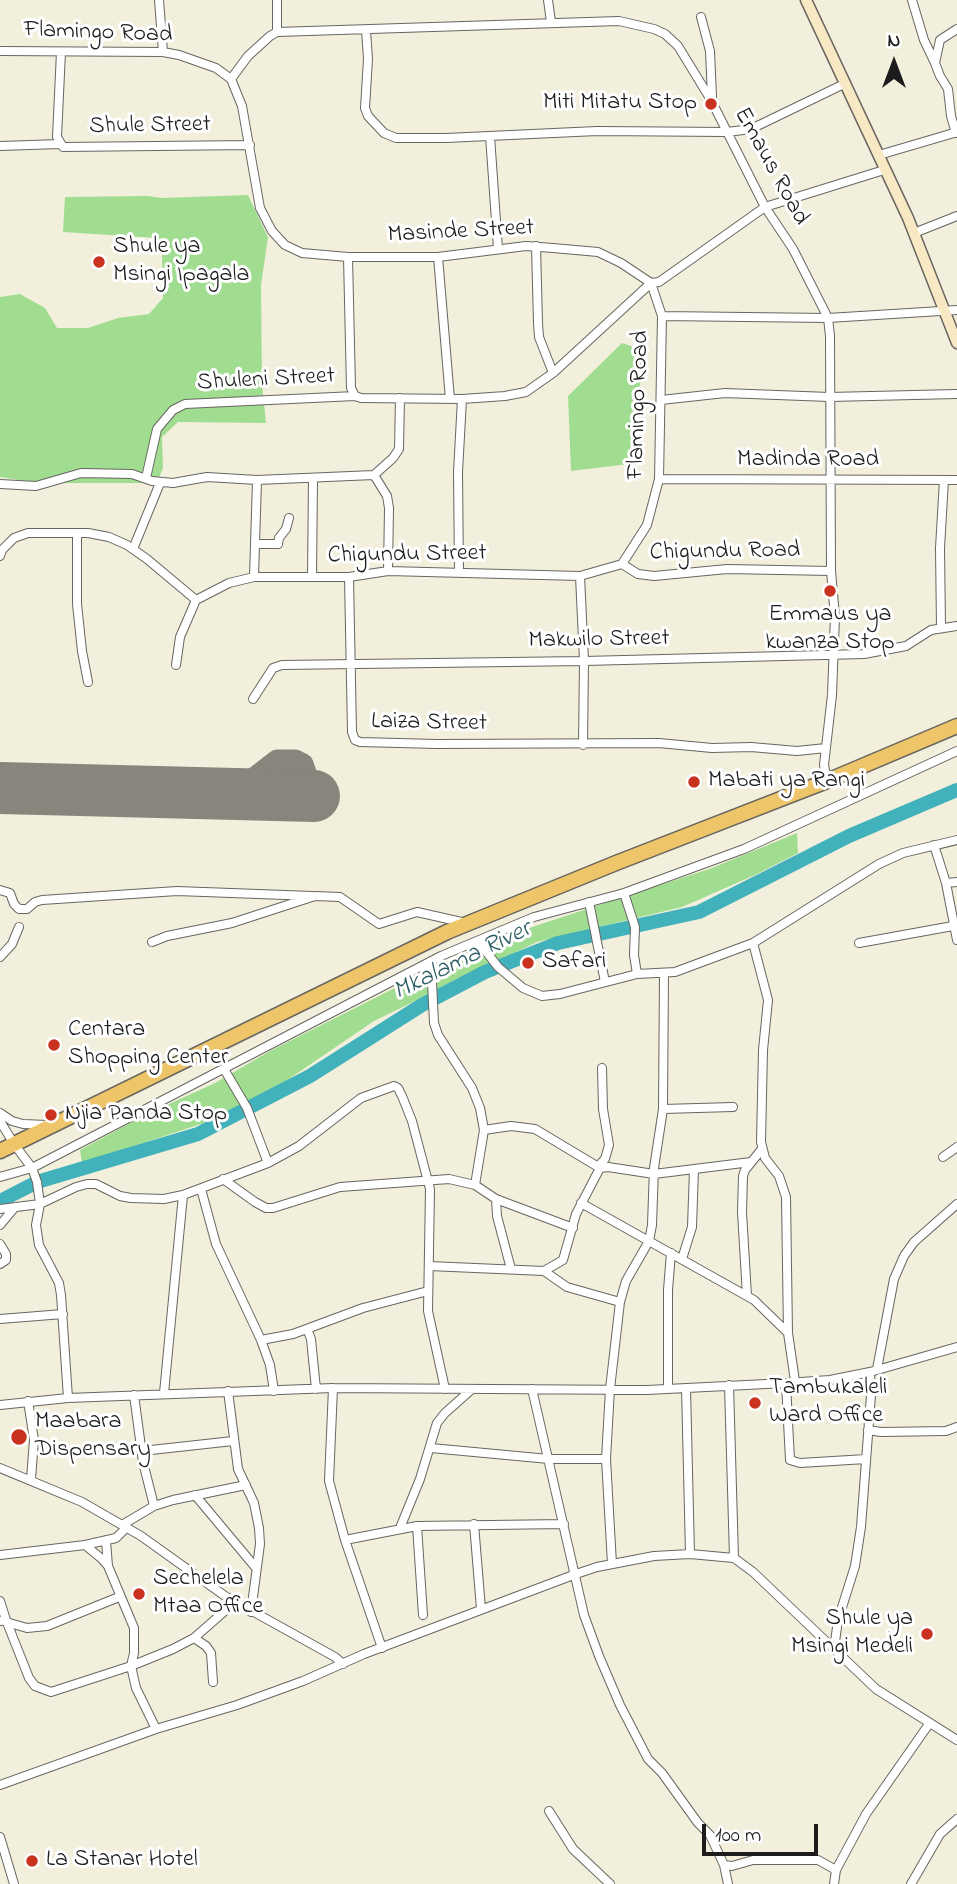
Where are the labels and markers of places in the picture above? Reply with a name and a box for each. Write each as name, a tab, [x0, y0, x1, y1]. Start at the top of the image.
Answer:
place label: Miti Mitatu Stop	[543, 90, 697, 118]
marker: Miti Mitatu Stop	[703, 96, 719, 112]
place label: Shule ya Msingi Ipagala	[113, 234, 249, 290]
marker: Shule ya Msingi Ipagala	[91, 254, 107, 270]
marker: Emmaus ya kwanza Stop	[822, 583, 838, 599]
place label: Emmaus ya kwanza Stop	[765, 602, 895, 658]
place label: Mabati ya Rangi	[708, 768, 865, 796]
marker: Mabati ya Rangi	[686, 774, 702, 790]
place label: Safari	[542, 949, 606, 977]
marker: Safari	[520, 955, 536, 971]
place label: Centara Shopping Center	[68, 1017, 228, 1073]
marker: Centara Shopping Center	[46, 1037, 62, 1053]
place label: Njia Panda Stop	[65, 1101, 227, 1129]
marker: Njia Panda Stop	[43, 1107, 59, 1123]
place label: Tambukaleli Ward Office	[769, 1375, 887, 1431]
marker: Tambukaleli Ward Office	[747, 1395, 763, 1411]
place label: Maabara Dispensary	[35, 1409, 151, 1465]
marker: Maabara Dispensary	[9, 1427, 29, 1447]
place label: Sechelela Mtaa Office	[153, 1566, 263, 1622]
marker: Sechelela Mtaa Office	[131, 1586, 147, 1602]
place label: Shule ya Msingi Medeli	[791, 1606, 913, 1662]
marker: Shule ya Msingi Medeli	[919, 1626, 935, 1642]
place label: La Stanar Hotel	[46, 1847, 198, 1875]
marker: La Stanar Hotel	[24, 1853, 40, 1869]

